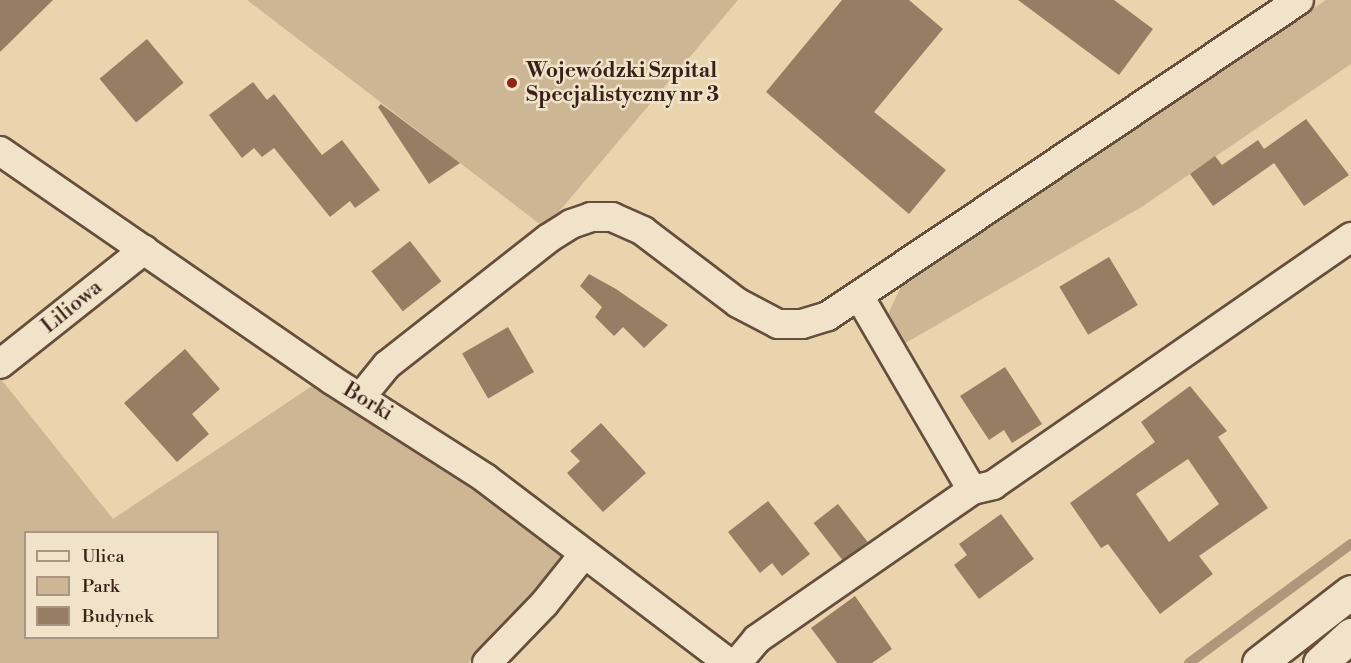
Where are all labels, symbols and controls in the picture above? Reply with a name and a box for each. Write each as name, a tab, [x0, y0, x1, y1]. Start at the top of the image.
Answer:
place label: Wojewódzki Szpital Specjalistyczny nr 3	[526, 58, 719, 108]
marker: Wojewódzki Szpital Specjalistyczny nr 3	[503, 74, 521, 92]
street label: Liliowa	[37, 275, 107, 339]
street label: Borki	[339, 377, 397, 427]
legend	[24, 531, 219, 639]
text: Ulica	[82, 545, 125, 568]
text: Park	[82, 575, 119, 598]
text: Budynek	[82, 605, 153, 628]

